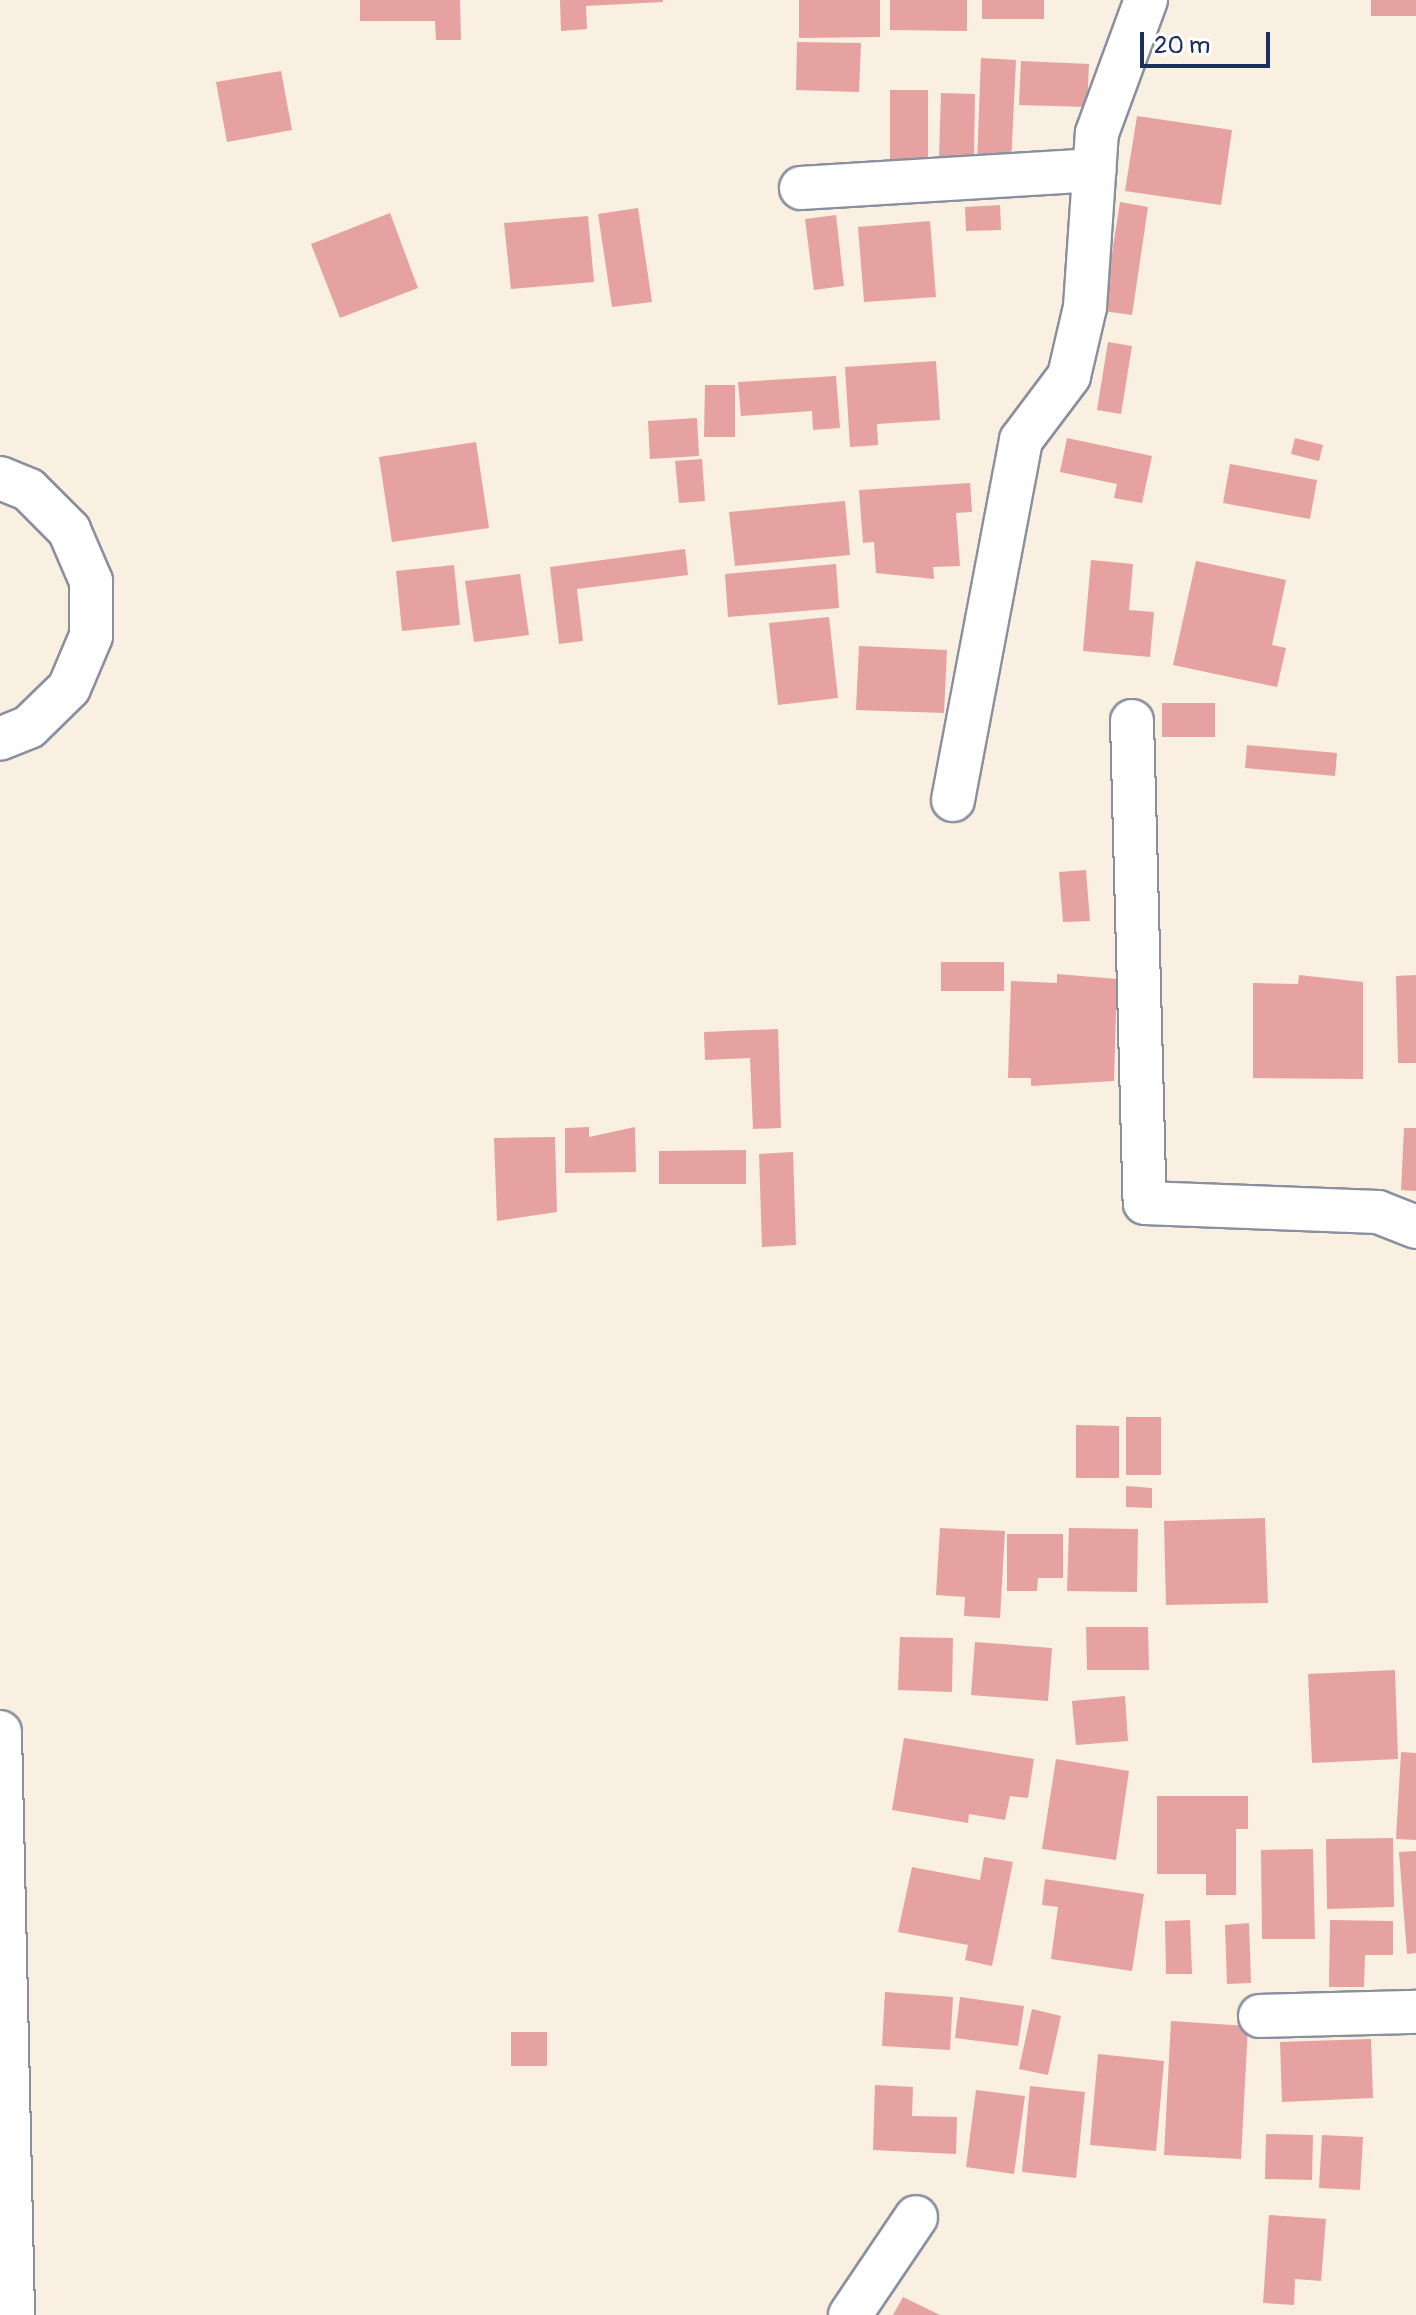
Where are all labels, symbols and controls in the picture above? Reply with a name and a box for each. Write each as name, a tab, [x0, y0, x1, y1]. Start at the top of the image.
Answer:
scale bar	[1144, 16, 1274, 66]
text: 20 m	[1154, 31, 1210, 60]

